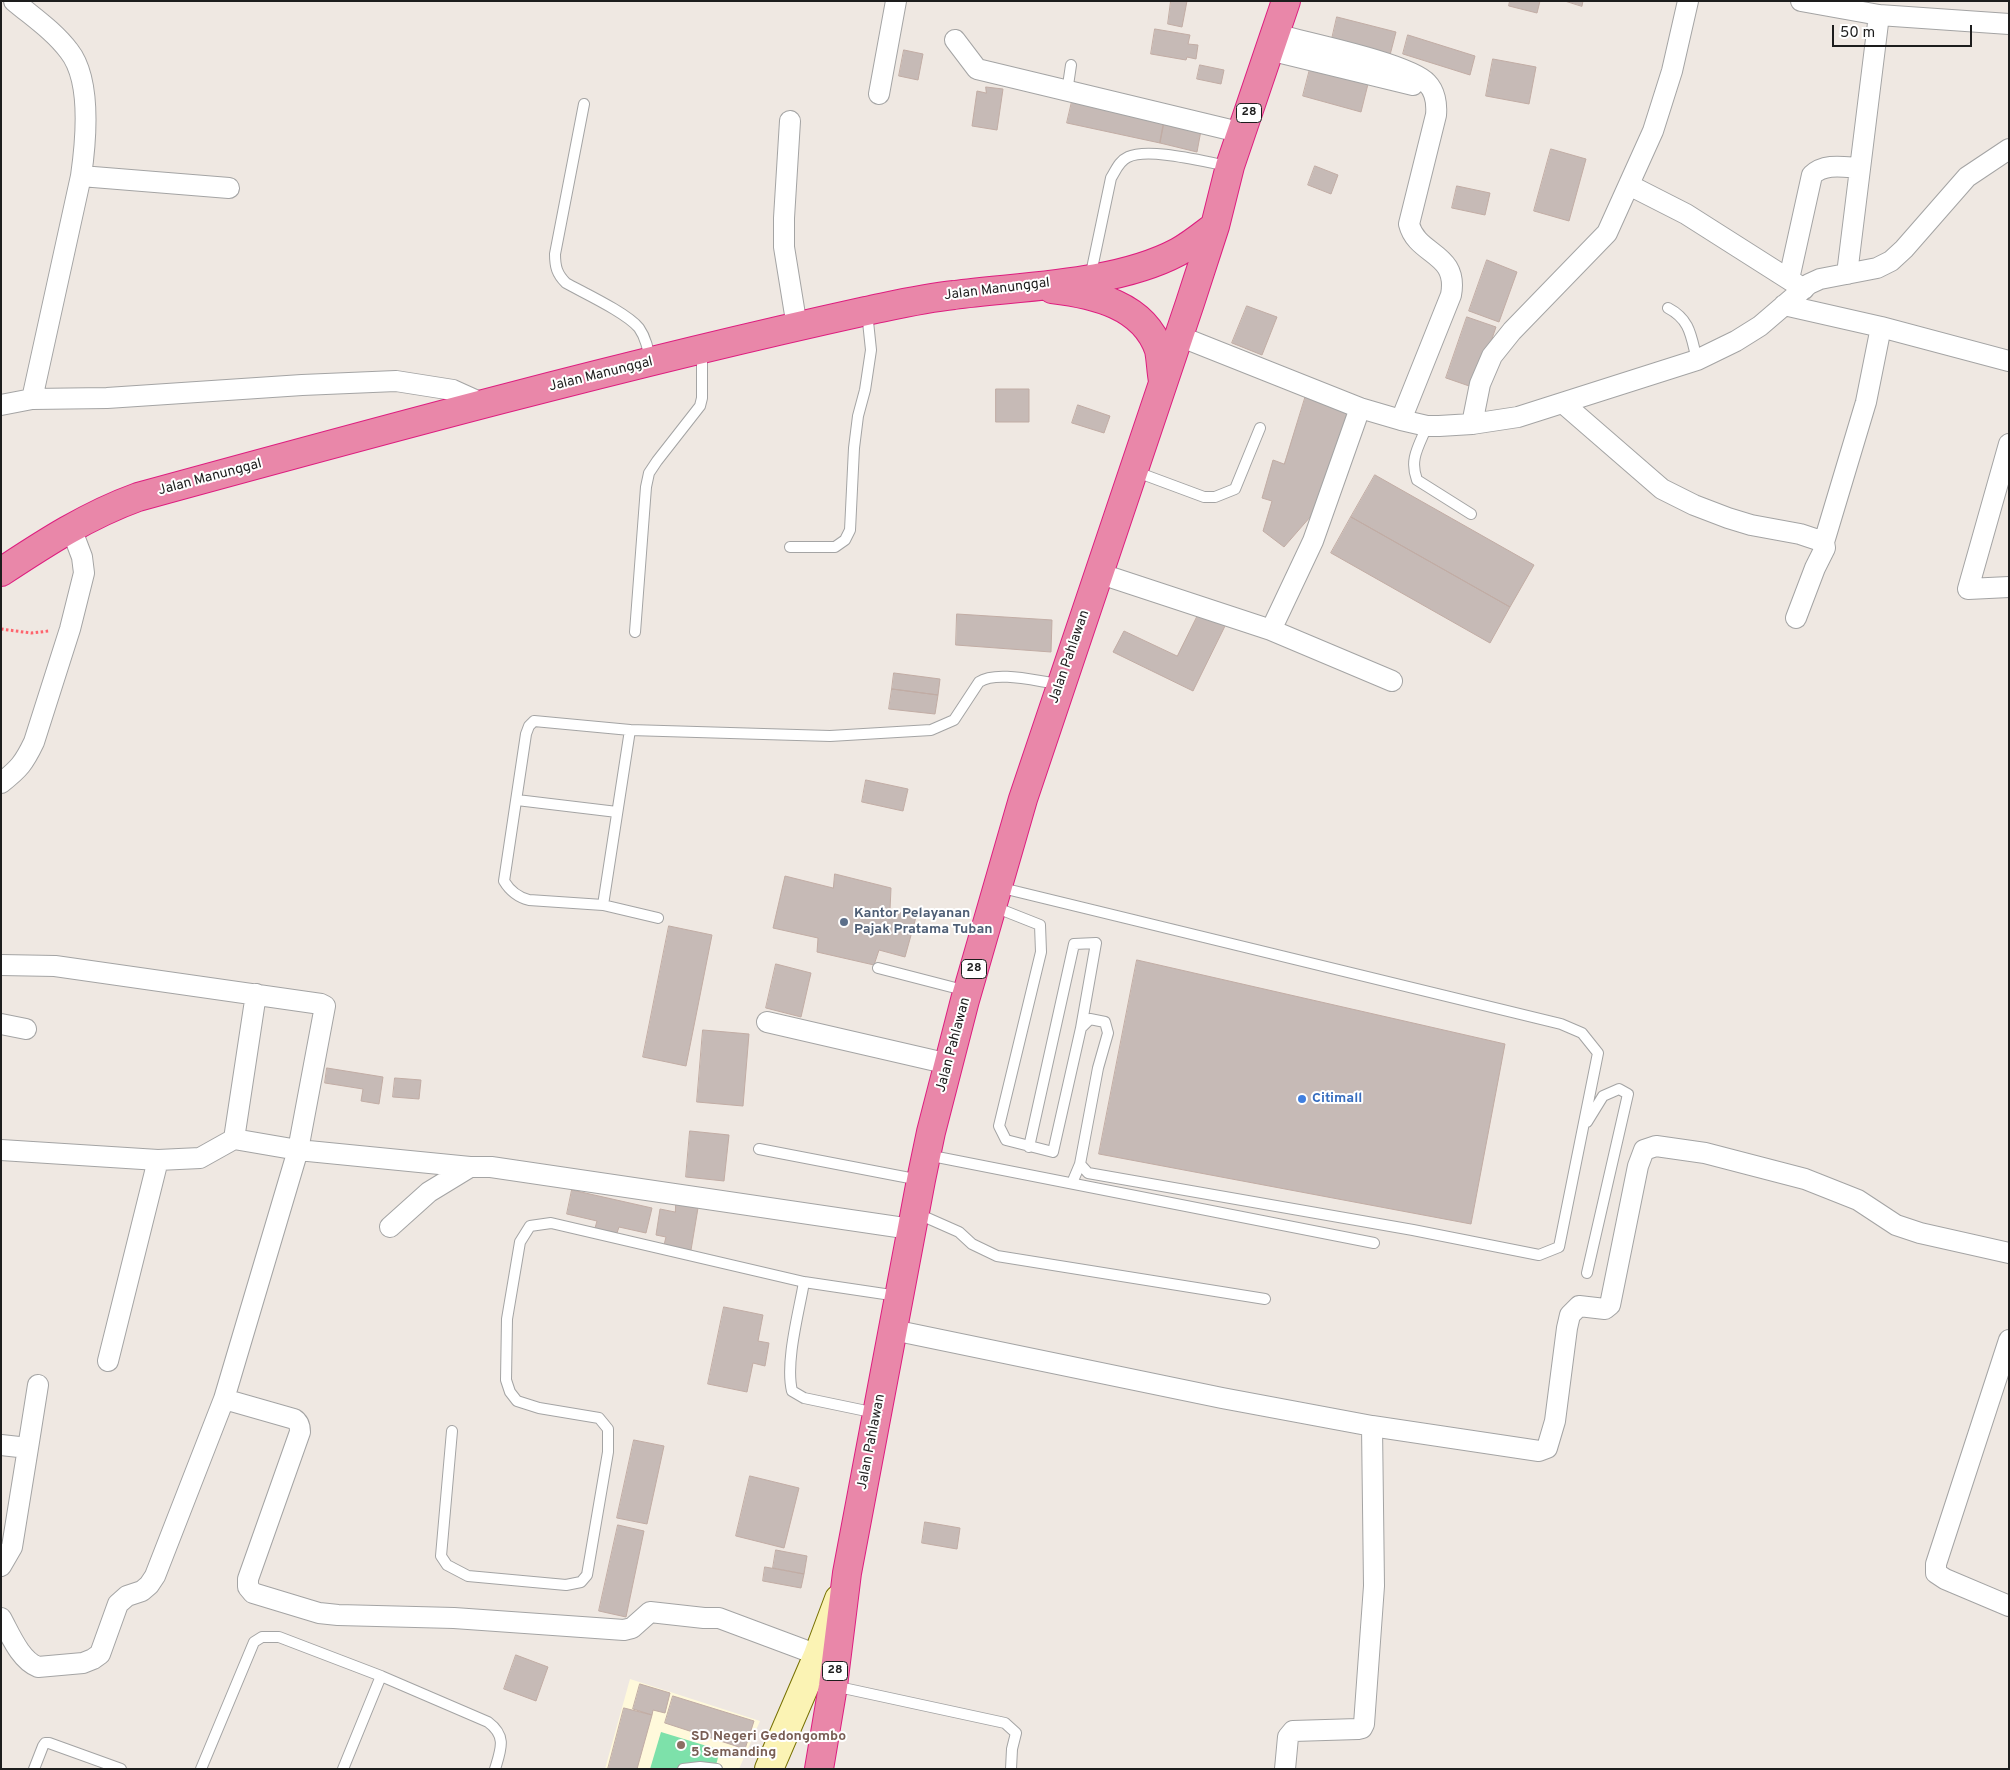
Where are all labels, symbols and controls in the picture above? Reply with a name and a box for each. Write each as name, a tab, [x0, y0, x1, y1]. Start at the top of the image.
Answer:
scale bar	[1835, 15, 1975, 47]
text: 50 m	[1840, 24, 1875, 43]
road number: 28	[1236, 104, 1262, 122]
street label: Jalan Manunggal	[943, 275, 1051, 305]
street label: Jalan Manunggal	[547, 354, 655, 396]
street label: Jalan Manunggal	[156, 456, 264, 500]
street label: Jalan Pahlawan	[1046, 608, 1094, 706]
place label: Kantor Pelayanan Pajak Pratama Tuban	[854, 906, 993, 939]
marker: Kantor Pelayanan Pajak Pratama Tuban	[838, 916, 850, 928]
road number: 28	[962, 960, 986, 979]
street label: Jalan Pahlawan	[933, 996, 975, 1094]
place label: Citimall	[1312, 1091, 1362, 1107]
marker: Citimall	[1296, 1093, 1308, 1105]
street label: Jalan Pahlawan	[854, 1393, 890, 1491]
road number: 28	[822, 1662, 848, 1680]
place label: SD Negeri Gedongombo 5 Semanding	[691, 1729, 846, 1761]
marker: SD Negeri Gedongombo 5 Semanding	[675, 1739, 687, 1751]

